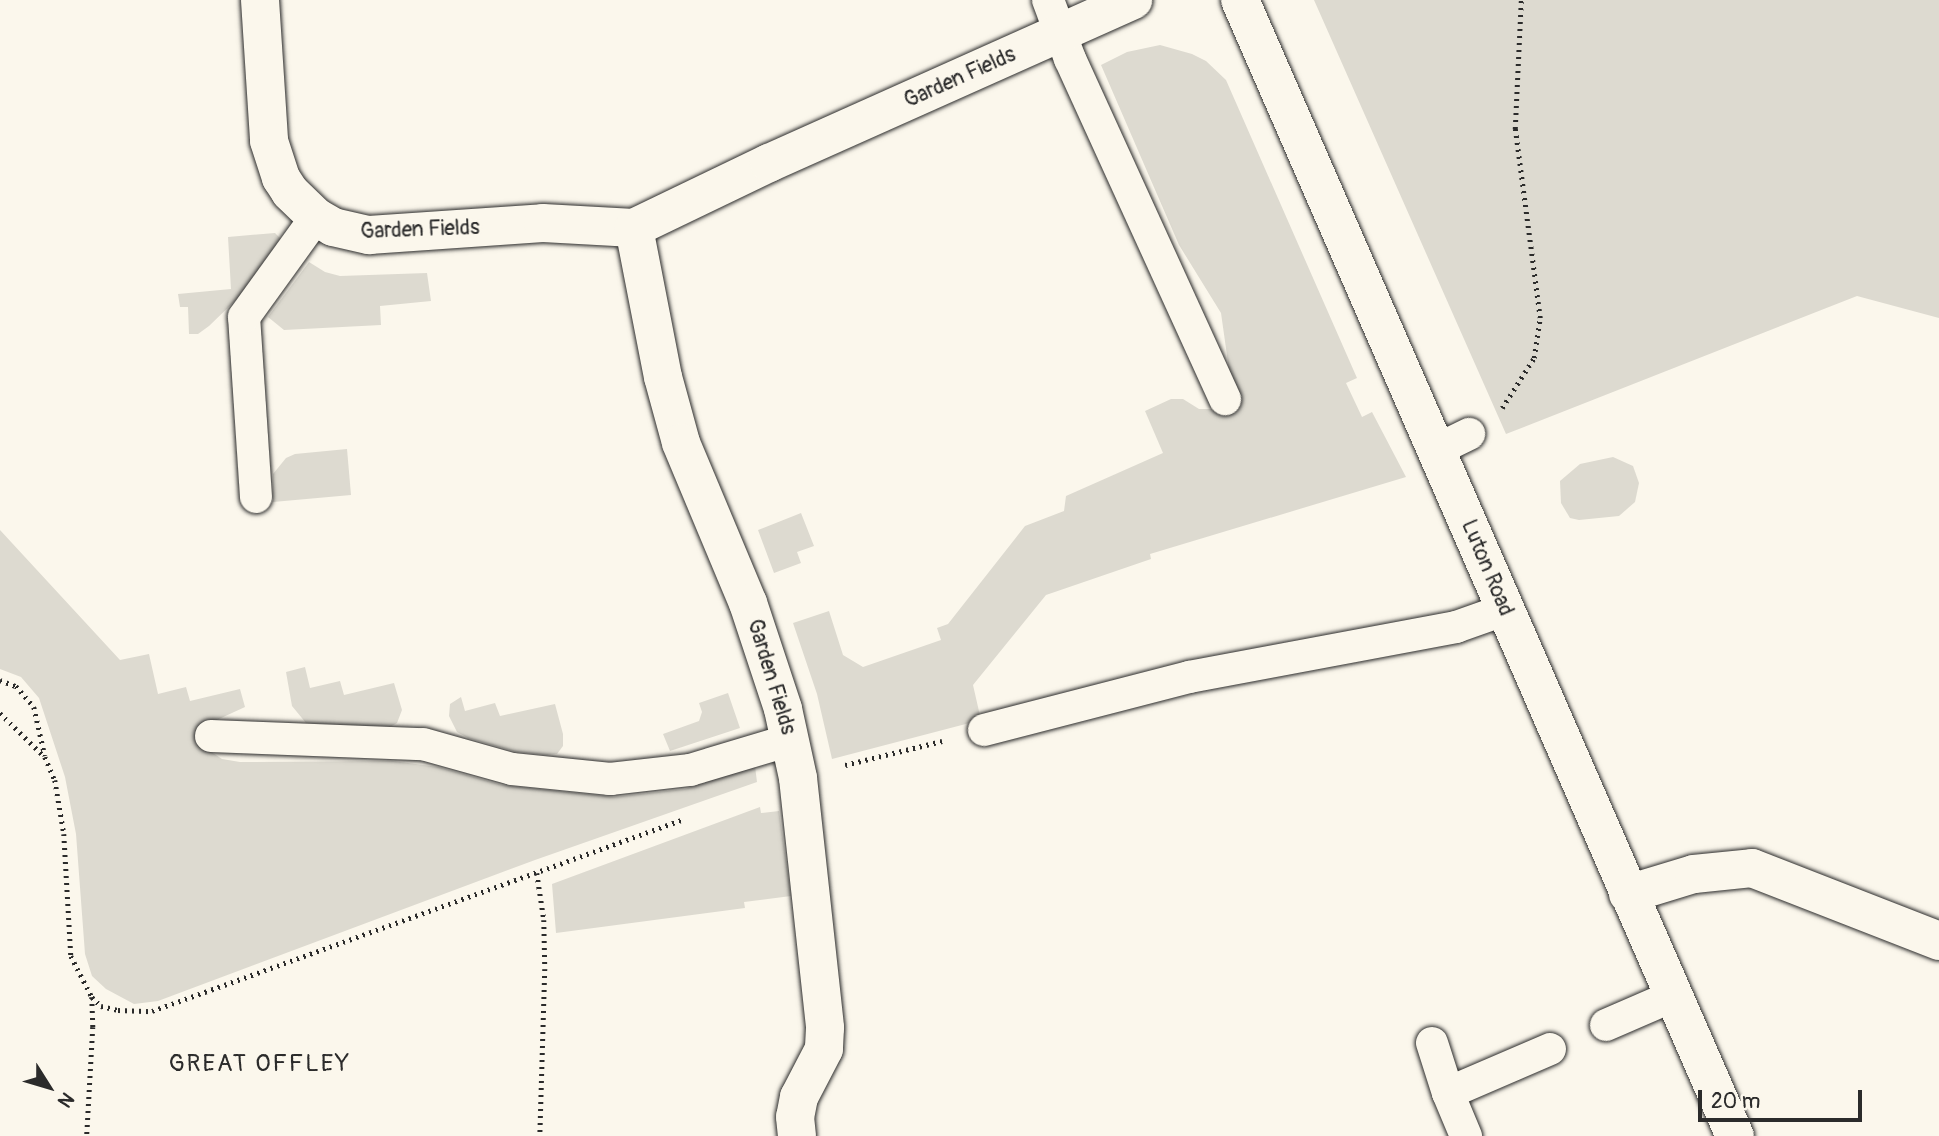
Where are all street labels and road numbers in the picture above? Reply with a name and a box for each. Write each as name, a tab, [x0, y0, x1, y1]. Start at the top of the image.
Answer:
street label: Garden Fields	[900, 42, 1020, 114]
street label: Garden Fields	[360, 215, 480, 245]
street label: Luton Road	[1455, 516, 1519, 620]
street label: Garden Fields	[742, 616, 800, 738]

